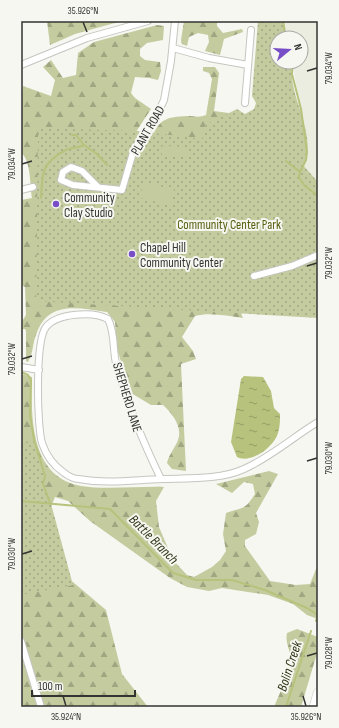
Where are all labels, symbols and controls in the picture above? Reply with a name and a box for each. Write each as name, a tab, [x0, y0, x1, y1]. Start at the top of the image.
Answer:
text: 35.926°N	[68, 5, 98, 17]
north arrow	[269, 30, 309, 70]
text: N	[291, 42, 305, 52]
text: 79.034°W	[323, 52, 335, 84]
street label: PLANT ROAD	[127, 103, 168, 158]
text: 79.034°W	[6, 148, 18, 180]
place label: Community Clay Studio	[64, 190, 115, 221]
marker: Community Clay Studio	[51, 199, 61, 209]
park label: Community Center Park	[177, 217, 281, 233]
place label: Chapel Hill Community Center	[140, 240, 223, 271]
text: 79.032°W	[323, 246, 335, 279]
marker: Chapel Hill Community Center	[127, 249, 137, 259]
text: 79.032°W	[6, 342, 18, 375]
street label: SHEPHERD LANE	[109, 361, 145, 434]
text: 79.030°W	[323, 441, 335, 474]
water label: Battle Branch	[125, 511, 182, 568]
text: 79.030°W	[6, 537, 18, 570]
text: 79.028°W	[323, 636, 335, 669]
water label: Bolin Creek	[273, 638, 306, 693]
scale bar	[32, 672, 135, 698]
text: 100 m	[38, 679, 63, 694]
text: 35.924°N	[51, 711, 81, 723]
text: 35.926°N	[291, 711, 321, 723]

